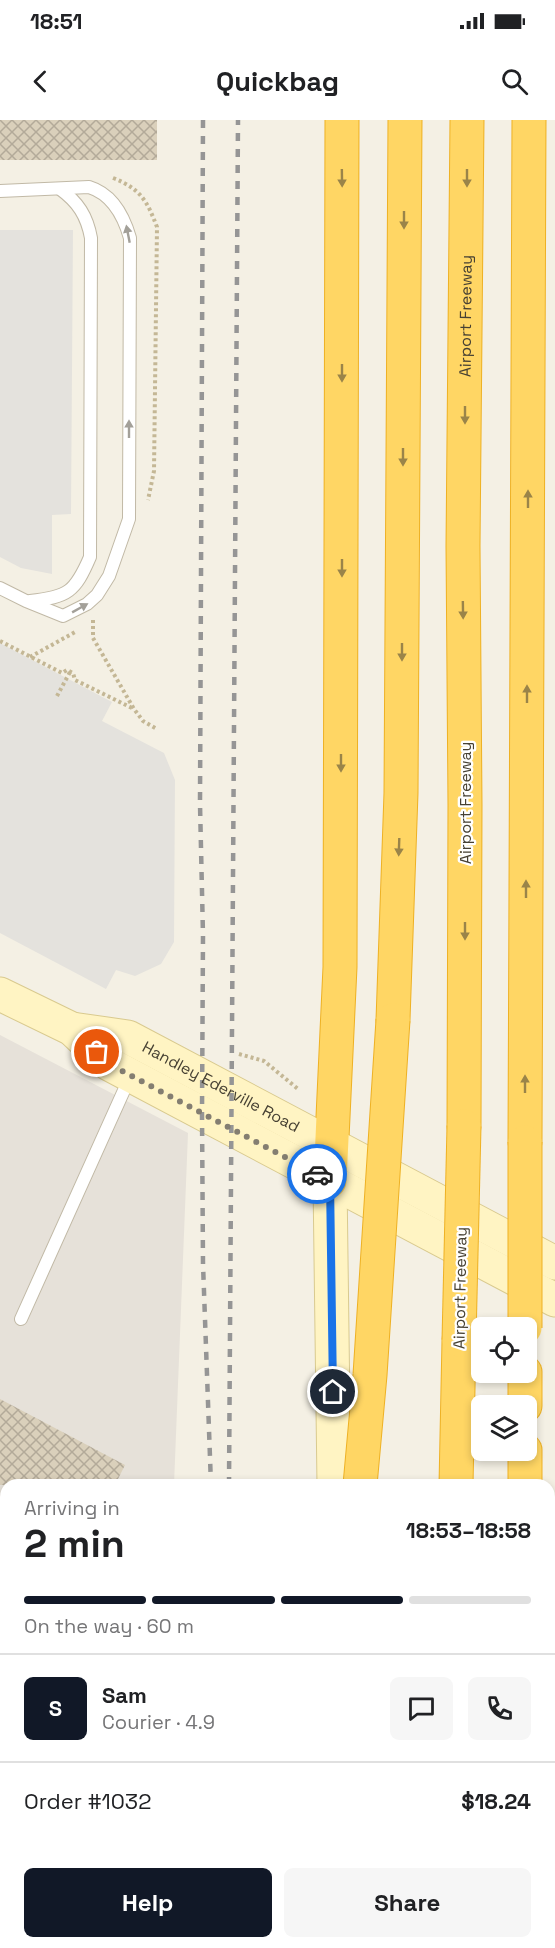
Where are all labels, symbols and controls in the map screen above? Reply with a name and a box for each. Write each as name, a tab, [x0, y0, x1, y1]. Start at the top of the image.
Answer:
text: 18:51	[30, 7, 82, 35]
text: Quickbag	[216, 64, 339, 99]
icon: back	[24, 65, 57, 98]
icon: search	[498, 65, 531, 98]
one-way arrow	[337, 169, 347, 188]
one-way arrow	[462, 169, 472, 188]
one-way arrow	[399, 211, 409, 230]
one-way arrow	[123, 225, 132, 244]
street label: Airport Freeway	[454, 255, 476, 377]
one-way arrow	[337, 364, 347, 383]
one-way arrow	[460, 406, 470, 425]
one-way arrow	[124, 420, 134, 439]
one-way arrow	[398, 448, 408, 467]
one-way arrow	[523, 489, 533, 508]
one-way arrow	[337, 559, 347, 578]
one-way arrow	[458, 601, 468, 620]
one-way arrow	[72, 603, 89, 613]
one-way arrow	[397, 643, 406, 662]
one-way arrow	[522, 684, 532, 703]
street label: Airport Freeway	[455, 742, 476, 864]
one-way arrow	[336, 754, 346, 773]
one-way arrow	[394, 838, 404, 857]
one-way arrow	[521, 879, 531, 898]
one-way arrow	[460, 922, 470, 941]
pin	[71, 1026, 122, 1077]
icon: bag	[80, 1035, 113, 1068]
street label: Handley Ederville Road	[139, 1036, 304, 1137]
one-way arrow	[520, 1074, 530, 1093]
courier	[287, 1144, 347, 1204]
icon: car	[301, 1158, 334, 1191]
street label: Airport Freeway	[448, 1227, 472, 1349]
map controls	[471, 1317, 537, 1461]
button: locate	[471, 1317, 537, 1383]
pin	[307, 1366, 358, 1417]
icon: home	[316, 1375, 349, 1408]
button: layers	[471, 1395, 537, 1461]
text: Arriving in	[24, 1495, 120, 1521]
text: 18:53–18:58	[406, 1516, 531, 1544]
text: 2 min	[24, 1519, 125, 1568]
text: On the way · 60 m	[24, 1613, 194, 1639]
button: chat	[390, 1677, 453, 1740]
button: phone	[468, 1677, 531, 1740]
text: Sam	[102, 1681, 147, 1709]
text: S	[49, 1694, 62, 1722]
text: Courier · 4.9	[102, 1709, 215, 1735]
text: Order #1032	[24, 1787, 151, 1815]
text: $18.24	[461, 1787, 531, 1815]
button: Help	[24, 1868, 272, 1937]
button: Share	[284, 1868, 531, 1937]

